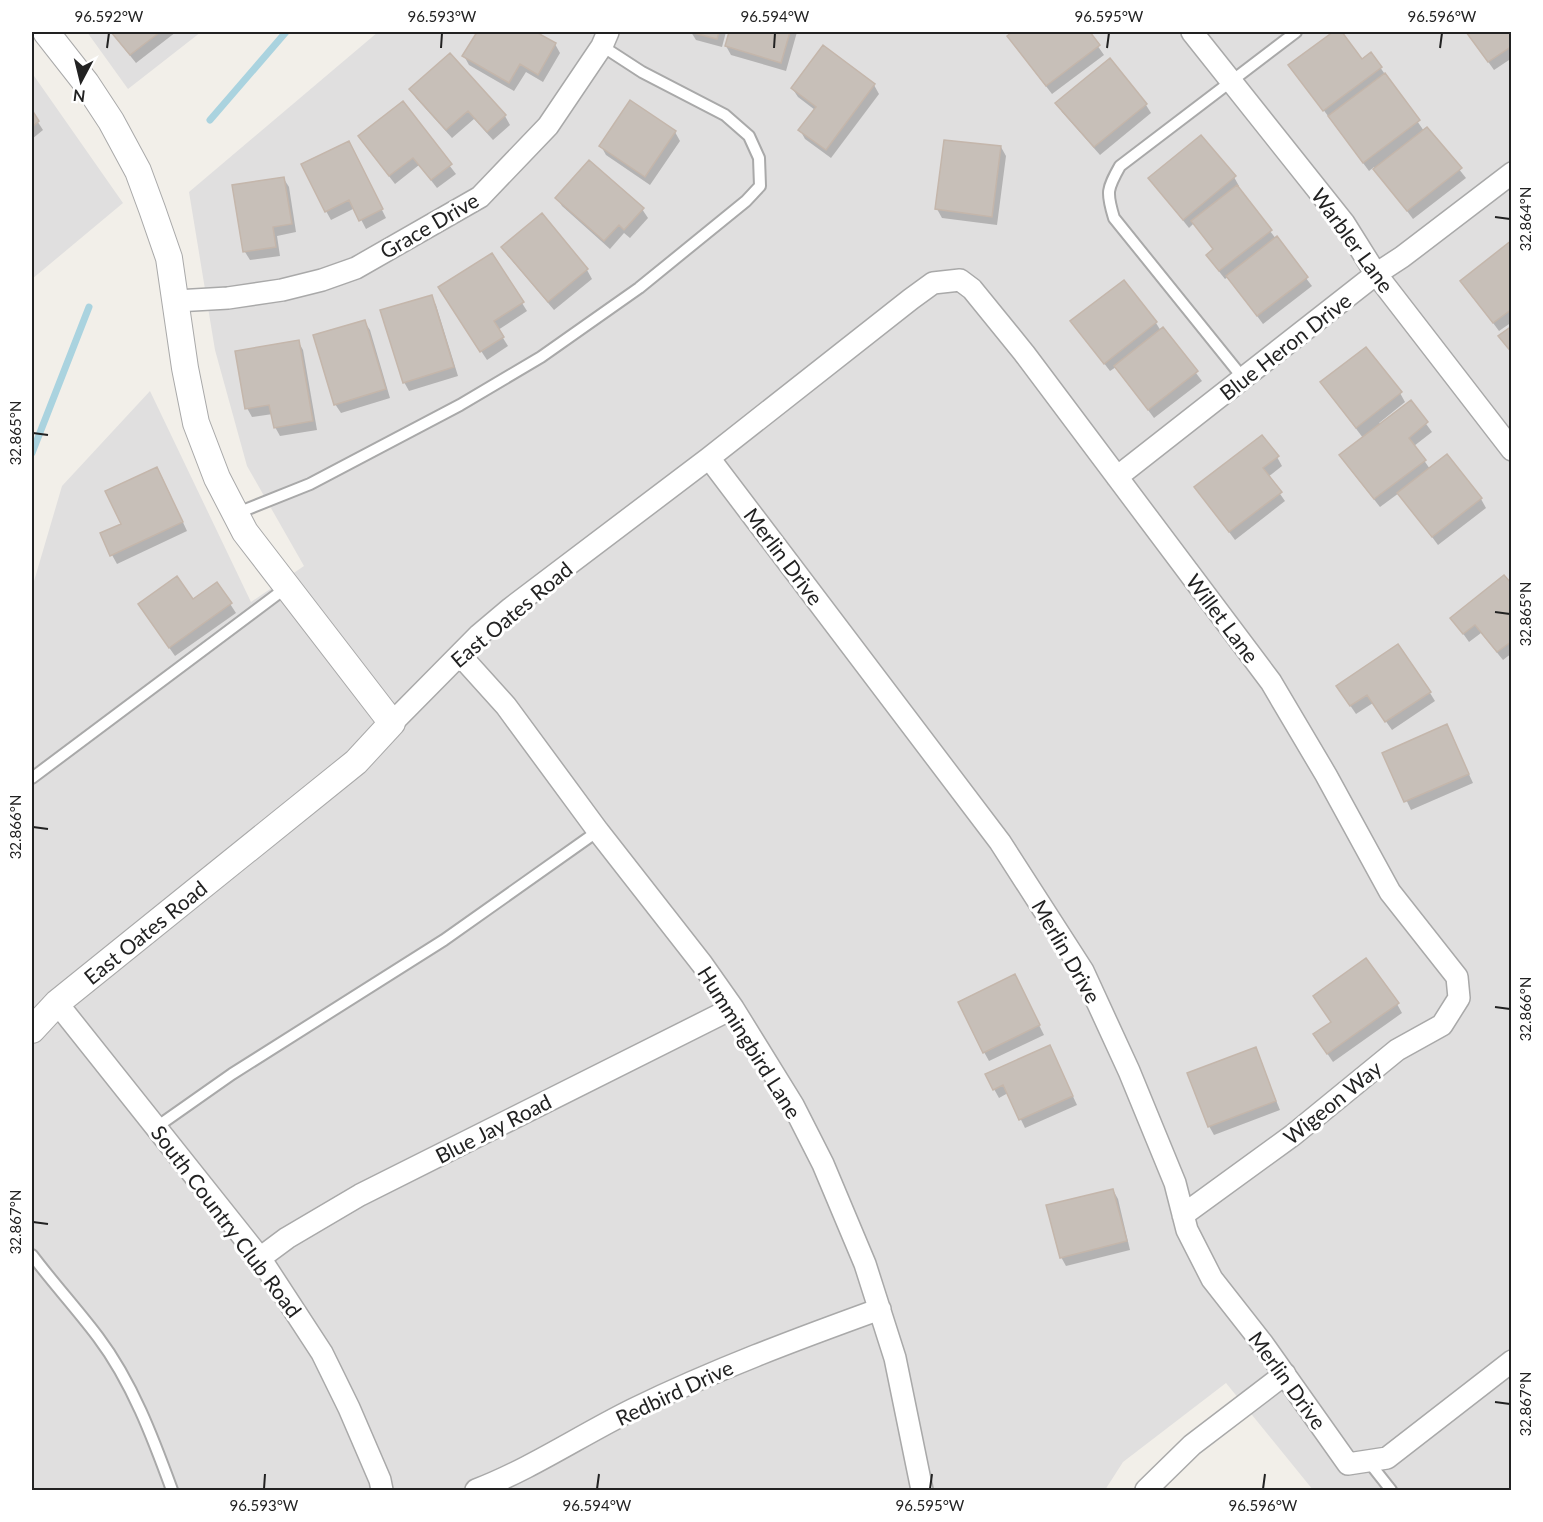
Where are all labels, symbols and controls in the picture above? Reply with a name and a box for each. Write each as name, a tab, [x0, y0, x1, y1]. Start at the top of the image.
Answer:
text: 96.592°W	[75, 7, 144, 25]
text: 96.593°W	[408, 7, 477, 25]
text: 96.594°W	[741, 7, 810, 25]
text: 96.595°W	[1075, 7, 1144, 25]
text: 96.596°W	[1408, 7, 1477, 25]
north arrow	[51, 51, 111, 111]
text: N	[72, 86, 86, 107]
street label: Warbler Lane	[1307, 183, 1399, 297]
street label: Grace Drive	[375, 187, 483, 263]
text: 32.864°N	[1516, 187, 1534, 251]
street label: Blue Heron Drive	[1214, 287, 1356, 405]
text: 32.865°N	[6, 401, 24, 465]
street label: Merlin Drive	[739, 503, 829, 609]
street label: East Oates Road	[445, 556, 577, 672]
street label: Willet Lane	[1182, 569, 1264, 667]
text: 32.865°N	[1516, 582, 1534, 646]
text: 32.866°N	[6, 795, 24, 859]
street label: East Oates Road	[79, 875, 211, 989]
street label: Merlin Drive	[1027, 895, 1107, 1007]
street label: Hummingbird Lane	[693, 961, 807, 1123]
text: 32.866°N	[1516, 977, 1534, 1041]
street label: Wigeon Way	[1278, 1055, 1386, 1149]
street label: Blue Jay Road	[431, 1088, 555, 1168]
street label: South Country Club Road	[147, 1120, 307, 1322]
text: 32.867°N	[6, 1190, 24, 1254]
street label: Merlin Drive	[1244, 1326, 1332, 1434]
street label: Redbird Drive	[611, 1354, 737, 1430]
text: 32.867°N	[1516, 1372, 1534, 1436]
text: 96.593°W	[230, 1496, 299, 1514]
text: 96.594°W	[563, 1496, 632, 1514]
text: 96.595°W	[896, 1496, 965, 1514]
text: 96.596°W	[1229, 1496, 1298, 1514]

